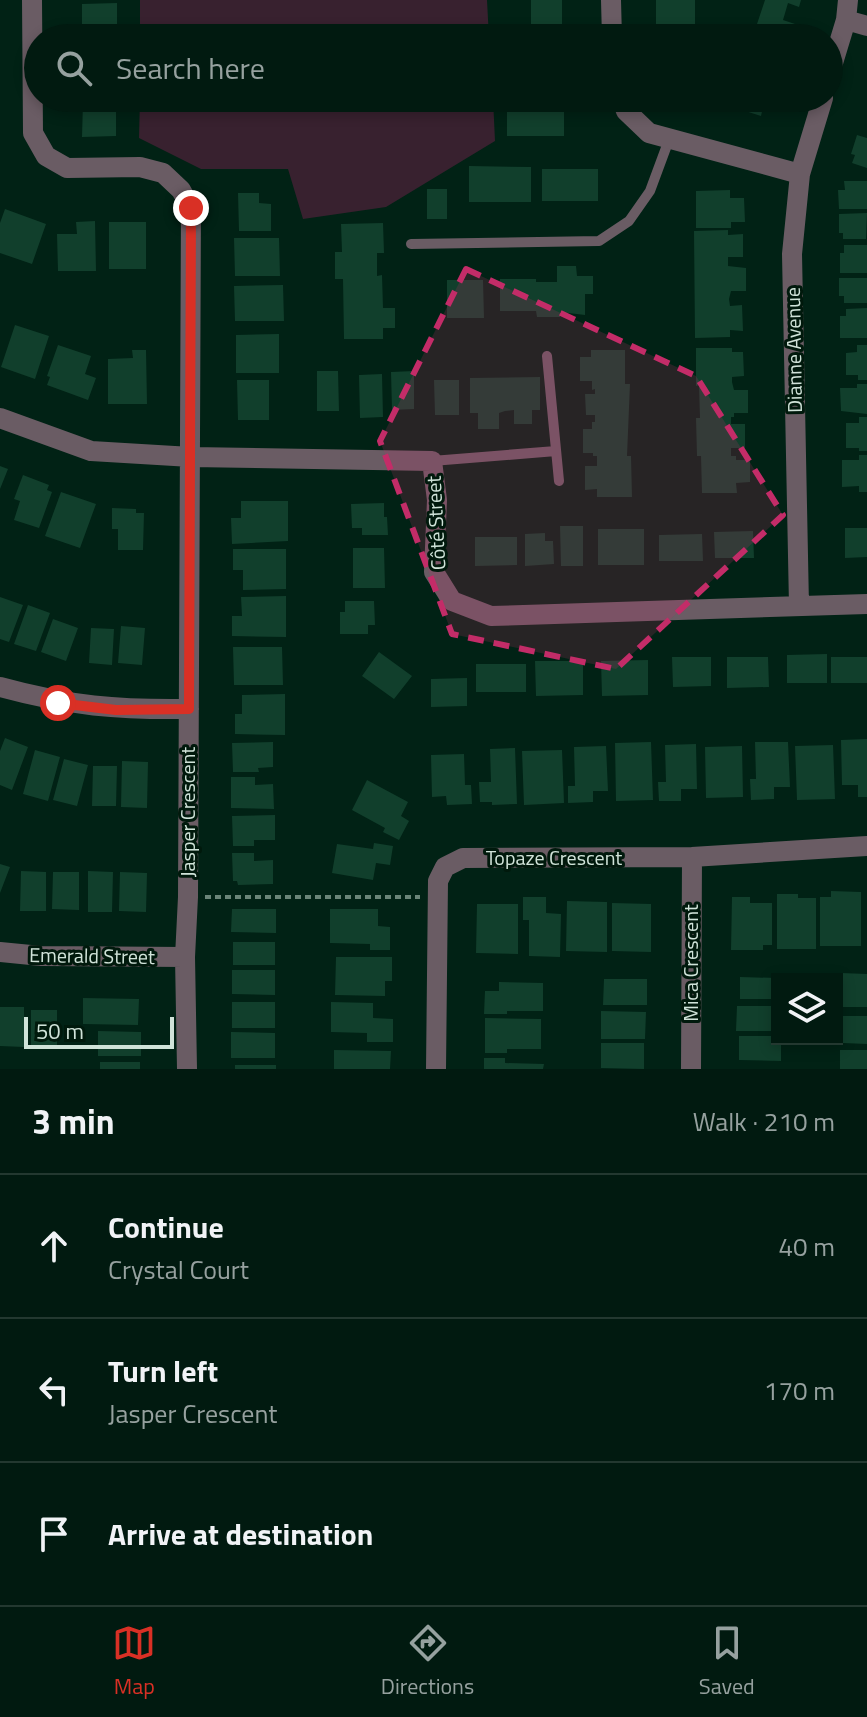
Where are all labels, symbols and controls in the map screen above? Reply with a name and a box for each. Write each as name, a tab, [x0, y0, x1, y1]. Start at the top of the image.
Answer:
search box	[24, 24, 843, 112]
text: Search here	[116, 45, 265, 91]
icon: search	[52, 46, 96, 90]
route end	[173, 190, 209, 226]
street label: Dianne Avenue	[777, 287, 810, 413]
street label: Côté Street	[418, 475, 453, 571]
route start	[40, 685, 76, 721]
street label: Jasper Crescent	[172, 747, 203, 877]
street label: Topaze Crescent	[486, 842, 622, 873]
street label: Mica Crescent	[675, 904, 706, 1022]
street label: Emerald Street	[29, 939, 155, 972]
map controls	[771, 973, 843, 1045]
button: layers	[771, 973, 843, 1045]
scale bar	[24, 1013, 174, 1049]
text: 50 m	[36, 1014, 84, 1048]
text: 3 min	[32, 1095, 115, 1147]
text: Walk · 210 m	[693, 1102, 835, 1141]
text: Continue	[108, 1204, 224, 1250]
icon: ahead	[32, 1224, 76, 1268]
text: 40 m	[778, 1227, 835, 1266]
text: Crystal Court	[108, 1250, 249, 1289]
text: Turn left	[108, 1348, 218, 1394]
icon: left	[32, 1368, 76, 1412]
text: 170 m	[764, 1371, 835, 1410]
text: Jasper Crescent	[108, 1394, 278, 1433]
text: Arrive at destination	[108, 1511, 373, 1557]
icon: arrive	[32, 1512, 76, 1556]
tab: Map	[112, 1621, 156, 1703]
tab: Directions	[381, 1621, 474, 1703]
tab: Saved	[699, 1621, 755, 1703]

